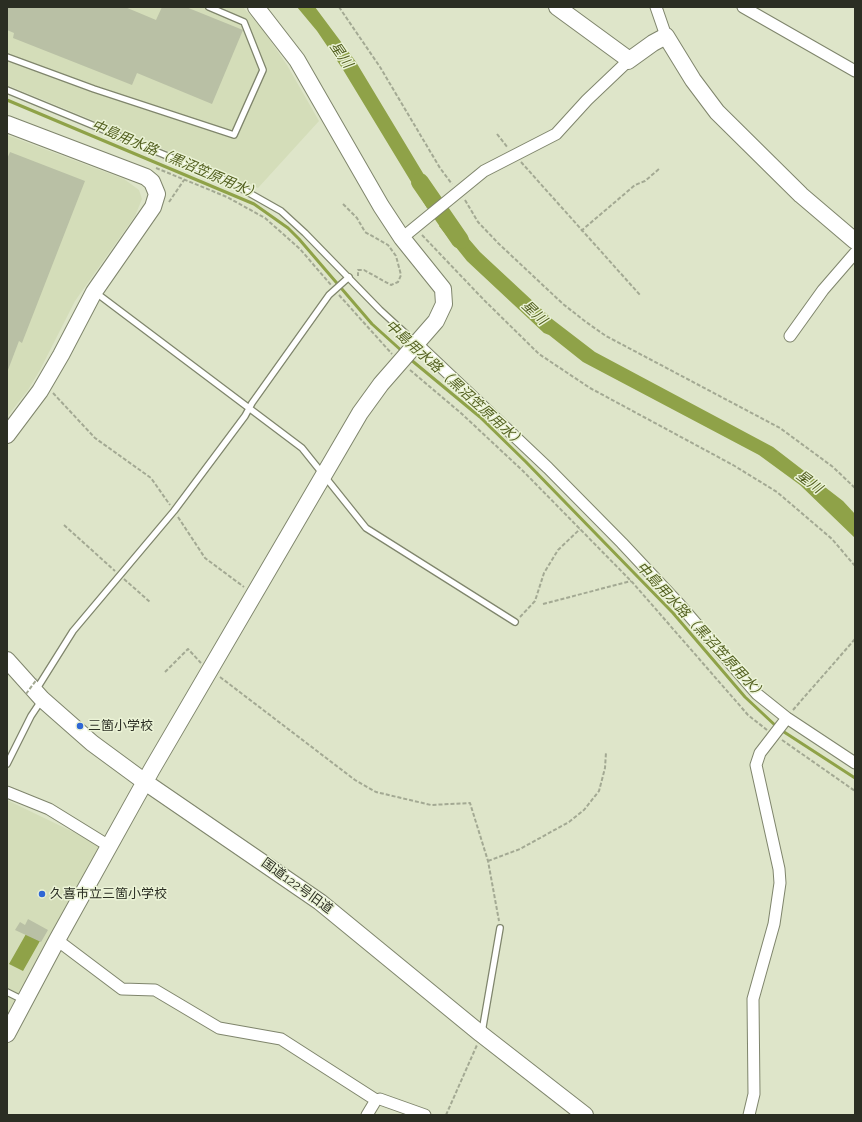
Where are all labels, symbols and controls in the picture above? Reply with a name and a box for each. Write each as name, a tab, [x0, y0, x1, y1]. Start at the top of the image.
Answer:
water label: 星川	[326, 39, 356, 71]
water label: 中島用水路（黒沼笠原用水）	[89, 117, 263, 203]
water label: 星川	[518, 297, 550, 329]
water label: 中島用水路（黒沼笠原用水）	[382, 317, 528, 451]
water label: 星川	[793, 467, 825, 497]
water label: 中島用水路（黒沼笠原用水）	[633, 559, 769, 703]
place label: 三箇小学校	[88, 718, 153, 734]
marker: 三箇小学校	[75, 721, 85, 731]
street label: 国道122号旧道	[258, 855, 336, 917]
place label: 久喜市立三箇小学校	[50, 886, 167, 902]
marker: 久喜市立三箇小学校	[37, 889, 47, 899]

